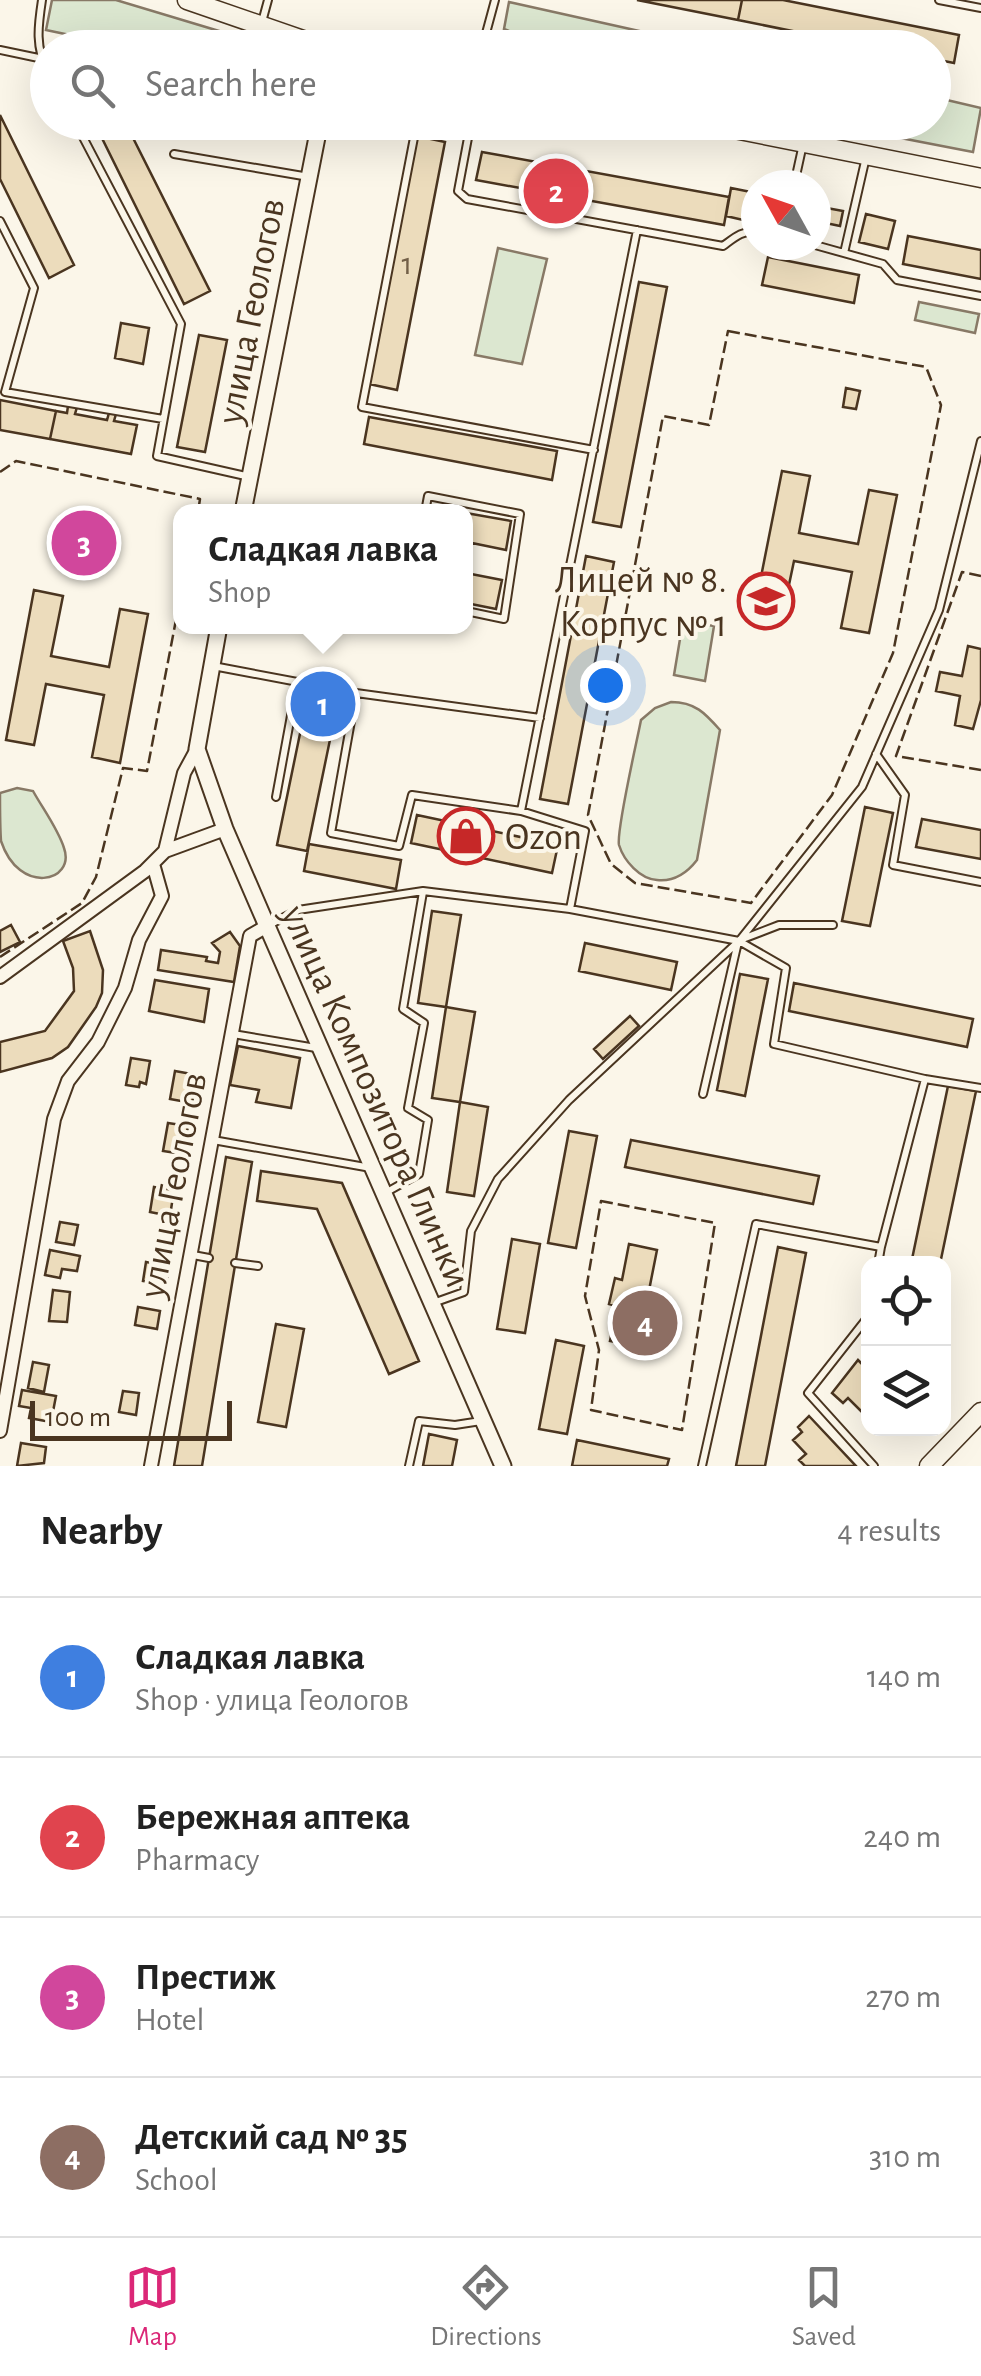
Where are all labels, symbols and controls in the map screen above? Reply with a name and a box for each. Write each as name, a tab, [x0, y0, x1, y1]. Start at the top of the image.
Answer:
search box	[30, 30, 951, 140]
icon: search	[65, 58, 120, 113]
text: Search here	[145, 66, 317, 104]
pin: 2	[524, 154, 588, 228]
north arrow	[741, 170, 831, 260]
street label: улица Геологов	[211, 196, 292, 428]
house number: 1	[401, 248, 413, 280]
popup	[173, 504, 473, 634]
pin: 3	[52, 506, 116, 580]
text: Сладкая лавка	[208, 531, 438, 569]
place label: Лицей № 8. Корпус № 1	[554, 562, 727, 644]
school or university icon: Лицей № 8. Корпус № 1	[736, 571, 796, 631]
text: Shop	[208, 576, 271, 608]
your location	[580, 660, 631, 711]
pin: 1	[290, 666, 356, 742]
shop icon: Ozon	[436, 806, 496, 866]
place label: Ozon	[505, 819, 582, 857]
street label: улица Композитора Глинки	[273, 899, 477, 1293]
street label: улица Геологов	[133, 1070, 214, 1302]
map controls	[861, 1256, 951, 1436]
button: locate	[861, 1256, 951, 1346]
pin: 4	[612, 1286, 678, 1360]
button: layers	[861, 1346, 951, 1436]
scale bar	[30, 1396, 232, 1440]
text: 100 m	[45, 1404, 111, 1432]
text: Nearby	[40, 1510, 163, 1552]
text: 4 results	[837, 1515, 941, 1547]
text: Сладкая лавка	[135, 1639, 365, 1677]
text: 1	[67, 1661, 78, 1693]
text: 140 m	[867, 1661, 941, 1693]
text: Shop · улица Геологов	[135, 1684, 409, 1716]
text: Бережная аптека	[135, 1799, 410, 1837]
text: 2	[65, 1821, 80, 1853]
text: 240 m	[863, 1821, 941, 1853]
text: Pharmacy	[135, 1844, 259, 1876]
text: Престиж	[135, 1959, 276, 1997]
text: 3	[66, 1981, 79, 2013]
text: 270 m	[865, 1981, 941, 2013]
text: Hotel	[135, 2004, 204, 2036]
text: Детский сад № 35	[135, 2119, 408, 2157]
text: 4	[64, 2141, 81, 2173]
text: 310 m	[869, 2141, 941, 2173]
text: School	[135, 2164, 218, 2196]
tab: Map	[125, 2260, 180, 2354]
tab: Directions	[430, 2260, 542, 2354]
tab: Saved	[792, 2260, 856, 2354]

